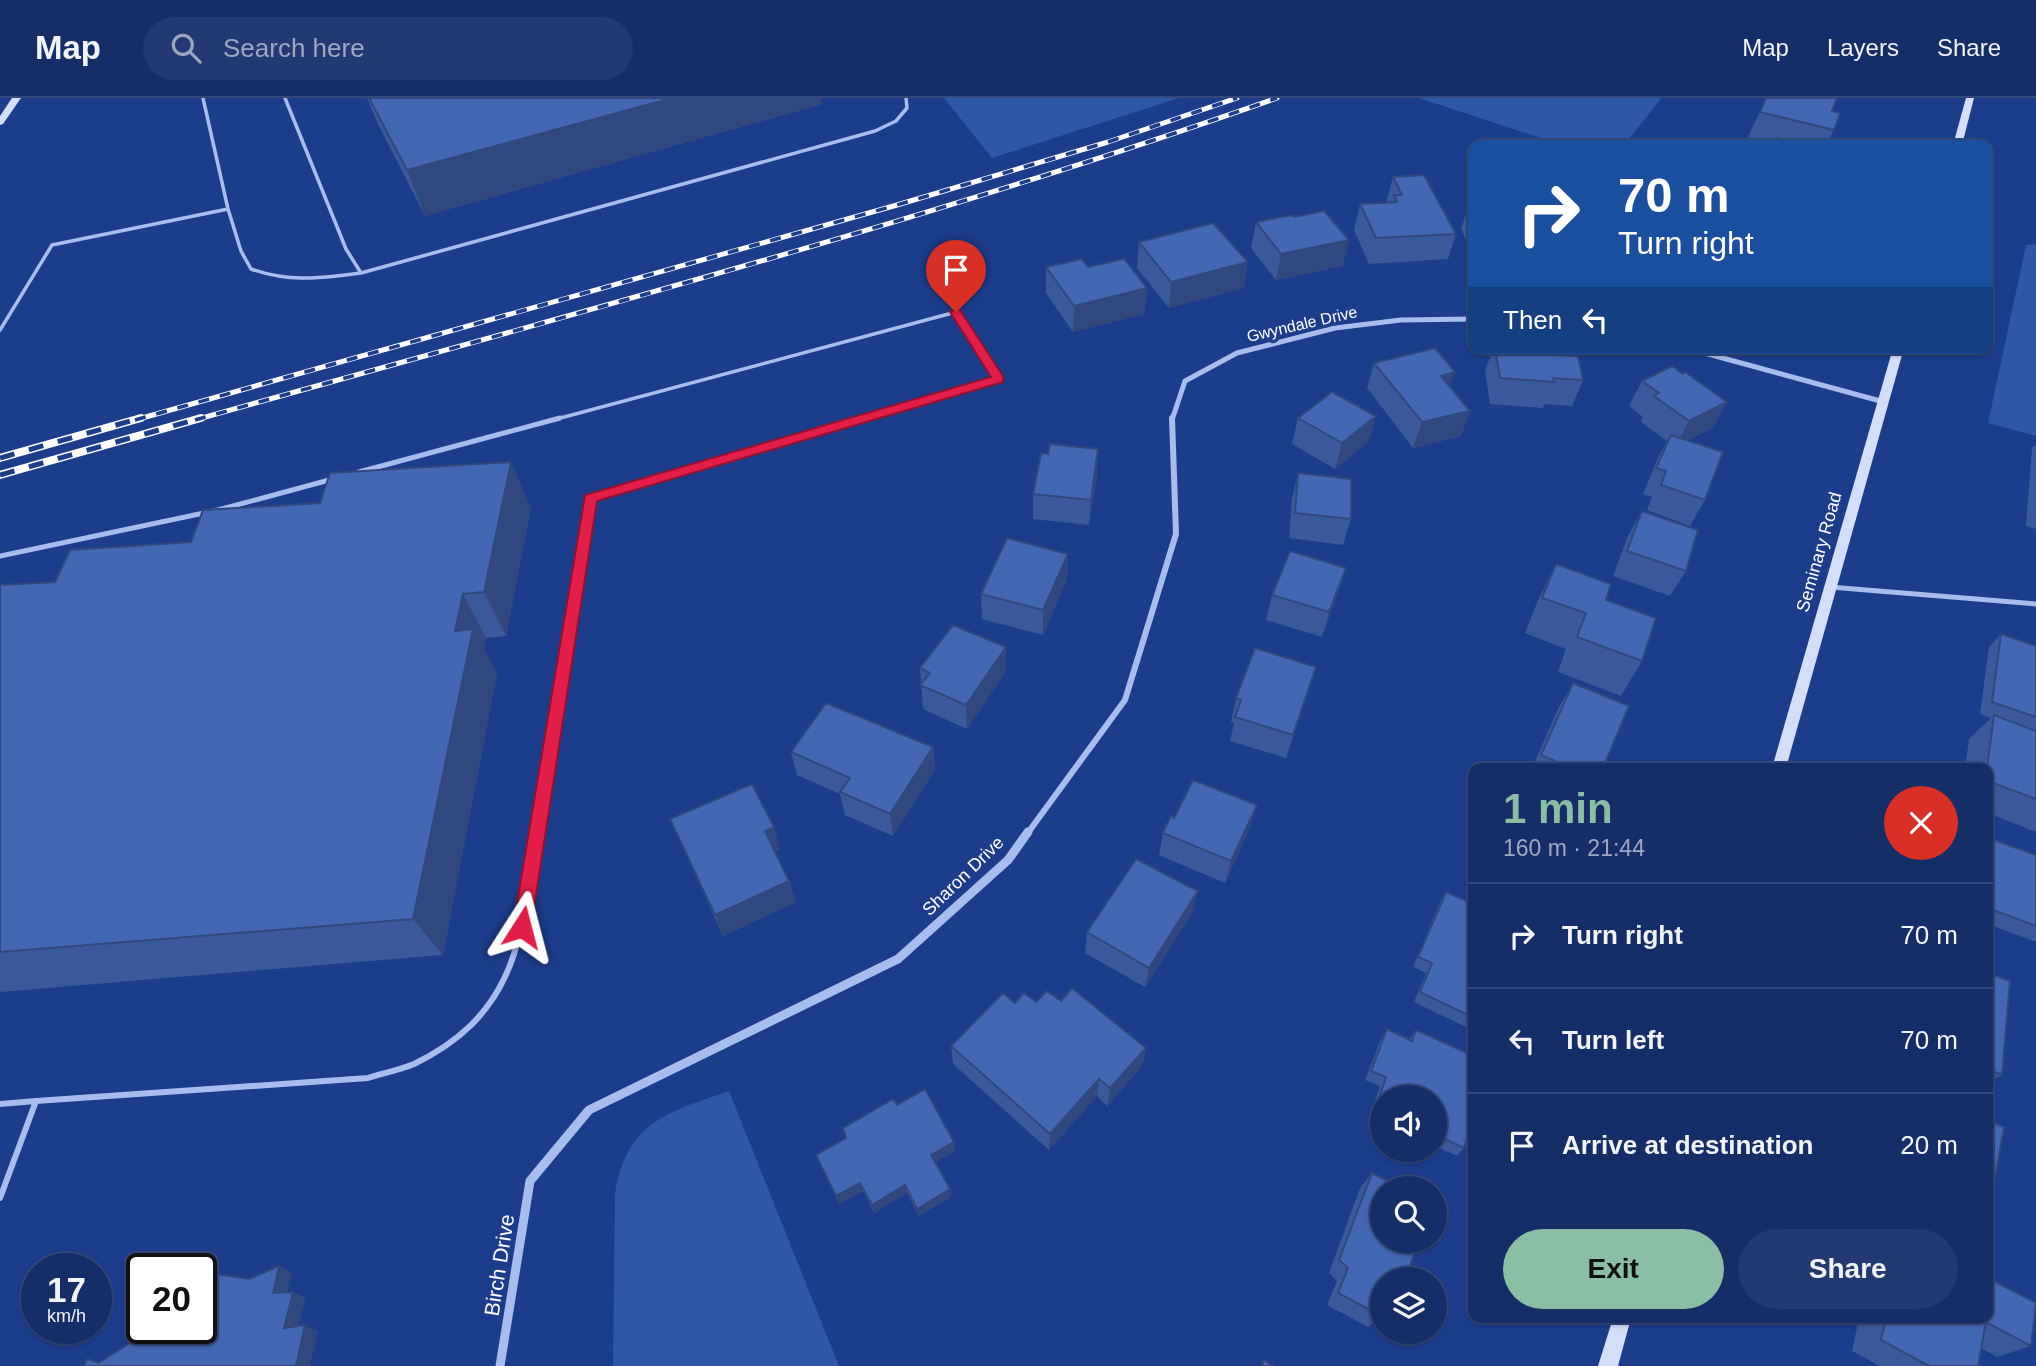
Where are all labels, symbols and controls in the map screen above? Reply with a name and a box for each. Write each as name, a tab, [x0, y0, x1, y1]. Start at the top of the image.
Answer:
search box	[143, 17, 633, 80]
text: Map	[35, 29, 101, 66]
icon: search	[167, 29, 205, 67]
text: Search here	[223, 33, 365, 63]
text: Map	[1742, 34, 1789, 61]
text: Layers	[1827, 34, 1899, 61]
text: Share	[1937, 34, 2001, 61]
icon: right	[1503, 168, 1594, 259]
text: 70 m	[1618, 168, 1730, 222]
text: Turn right	[1618, 225, 1754, 261]
pin	[926, 240, 986, 312]
icon: arrive	[937, 251, 975, 289]
icon: left	[1576, 301, 1614, 339]
street label: Gwyndale Drive	[1245, 303, 1359, 345]
text: Then	[1503, 305, 1562, 335]
street label: Seminary Road	[1792, 490, 1846, 614]
text: 1 min	[1503, 785, 1613, 832]
button: close	[1884, 786, 1958, 860]
street label: Sharon Drive	[918, 832, 1008, 920]
text: 160 m · 21:44	[1503, 835, 1645, 861]
position arrow	[485, 890, 559, 964]
icon: right	[1503, 917, 1541, 955]
text: Turn right	[1562, 920, 1683, 950]
text: 70 m	[1900, 920, 1958, 950]
icon: left	[1503, 1022, 1541, 1060]
text: Turn left	[1562, 1025, 1664, 1055]
text: 70 m	[1900, 1025, 1958, 1055]
map controls	[1370, 1085, 1447, 1344]
button: sound	[1370, 1085, 1447, 1162]
icon: arrive	[1503, 1127, 1541, 1165]
text: Arrive at destination	[1562, 1130, 1813, 1160]
text: 20 m	[1900, 1130, 1958, 1160]
button: search	[1370, 1176, 1447, 1253]
street label: Birch Drive	[480, 1212, 518, 1318]
button: Exit	[1503, 1229, 1724, 1309]
button: Share	[1738, 1229, 1958, 1309]
speed limit sign: 20	[126, 1253, 217, 1344]
button: layers	[1370, 1267, 1447, 1344]
text: 17	[47, 1270, 86, 1309]
text: km/h	[47, 1306, 86, 1326]

